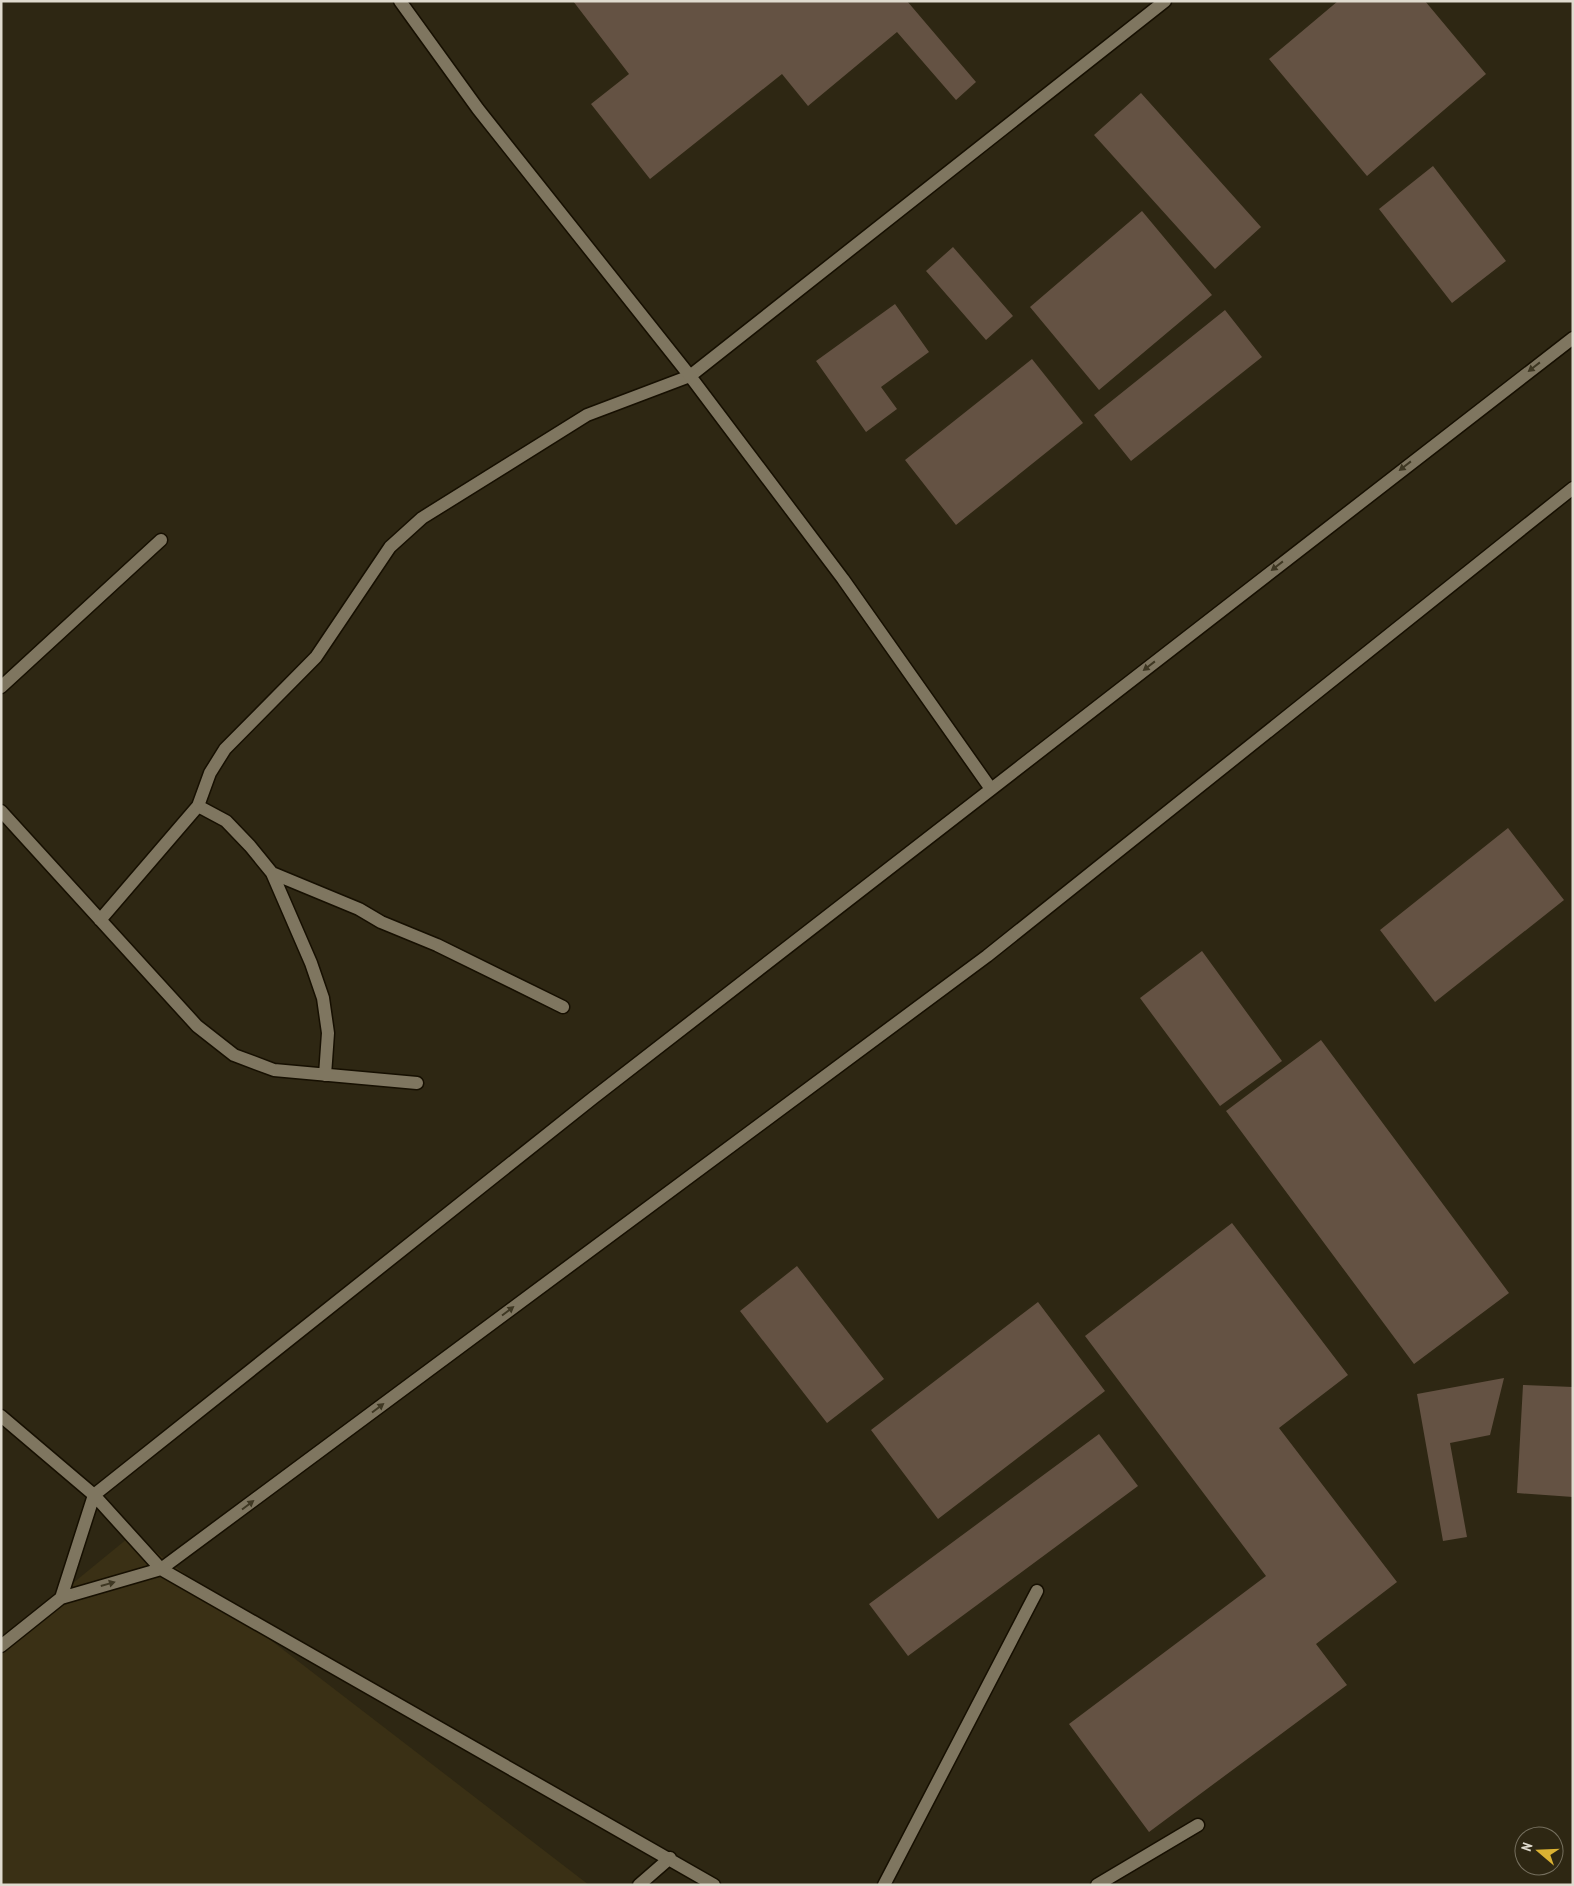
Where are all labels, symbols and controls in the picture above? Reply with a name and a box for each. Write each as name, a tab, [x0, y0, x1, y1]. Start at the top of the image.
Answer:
one-way arrow	[1528, 362, 1541, 373]
one-way arrow	[1399, 461, 1412, 472]
one-way arrow	[1270, 561, 1284, 571]
one-way arrow	[1142, 661, 1156, 671]
one-way arrow	[501, 1306, 514, 1317]
one-way arrow	[371, 1403, 384, 1414]
one-way arrow	[241, 1500, 254, 1510]
one-way arrow	[101, 1580, 116, 1588]
north arrow	[1514, 1826, 1564, 1876]
text: N	[1517, 1840, 1536, 1853]

